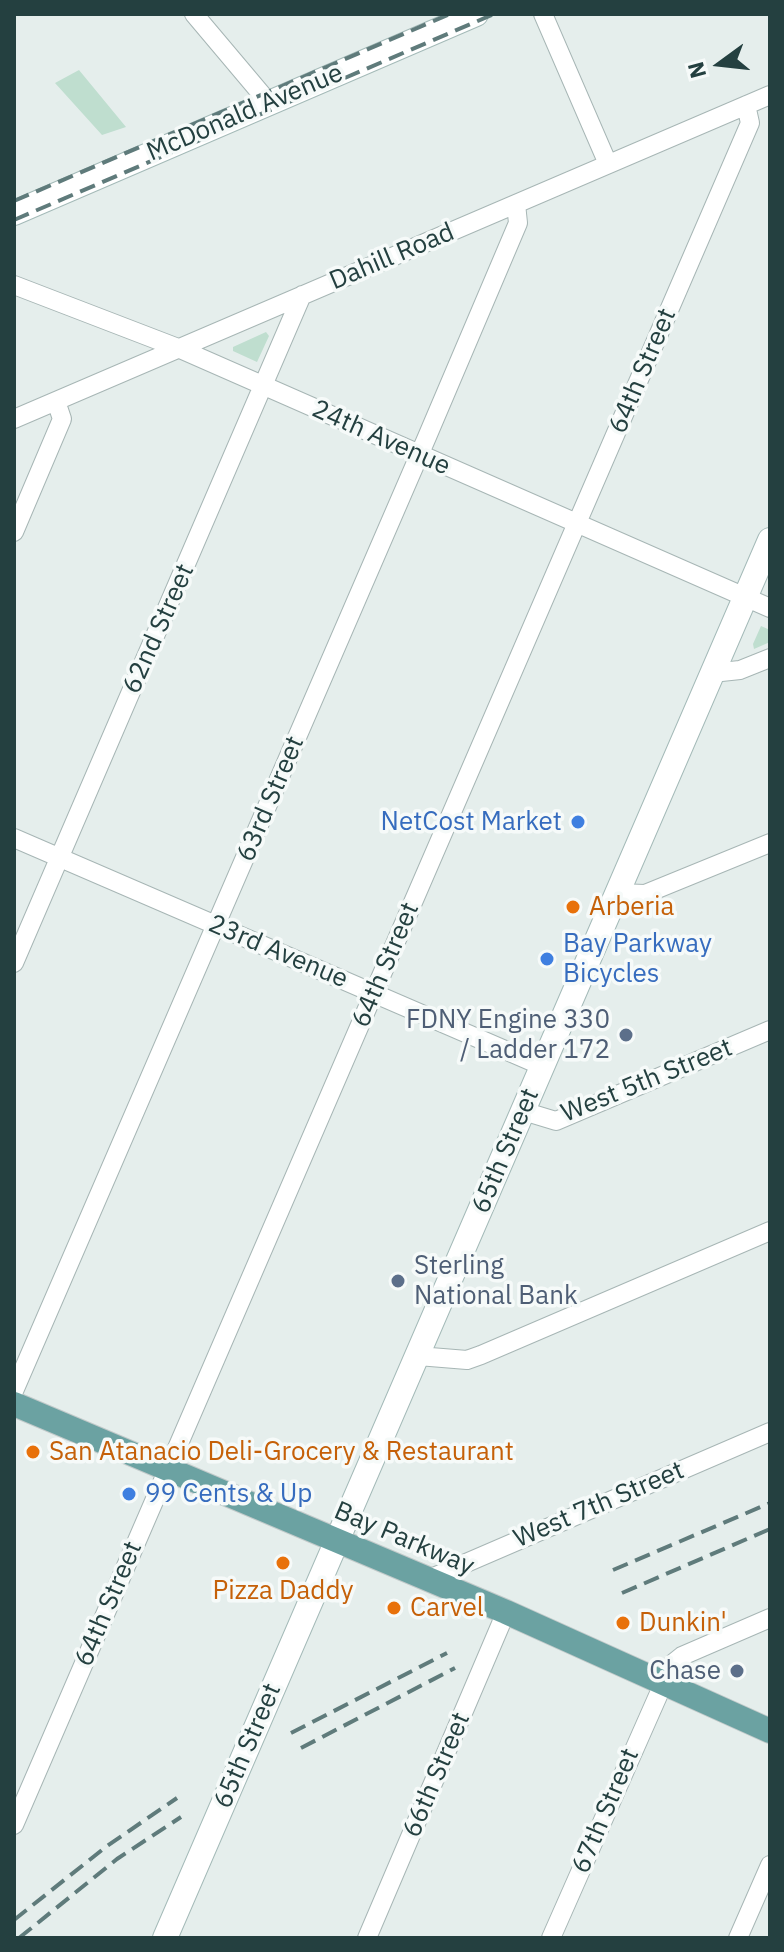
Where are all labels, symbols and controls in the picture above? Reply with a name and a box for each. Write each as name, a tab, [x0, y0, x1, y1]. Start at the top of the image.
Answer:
north arrow	[680, 24, 760, 104]
street label: McDonald Avenue	[142, 58, 348, 168]
text: N	[680, 59, 712, 82]
street label: Dahill Road	[325, 217, 459, 297]
street label: 64th Street	[603, 304, 683, 438]
street label: 24th Avenue	[307, 394, 455, 482]
street label: 62nd Street	[117, 559, 201, 699]
street label: 63rd Street	[231, 732, 311, 866]
place label: NetCost Market	[381, 806, 562, 838]
marker: NetCost Market	[569, 813, 587, 831]
place label: Arberia	[589, 891, 674, 923]
street label: 64th Street	[346, 898, 426, 1032]
marker: Arberia	[564, 898, 582, 916]
street label: 23rd Avenue	[204, 909, 352, 995]
place label: Bay Parkway Bicycles	[563, 928, 712, 990]
marker: Bay Parkway Bicycles	[538, 950, 556, 968]
place label: FDNY Engine 330 / Ladder 172	[406, 1004, 610, 1066]
marker: FDNY Engine 330 / Ladder 172	[617, 1026, 635, 1044]
street label: West 5th Street	[557, 1032, 737, 1130]
street label: 65th Street	[466, 1084, 546, 1218]
place label: Sterling National Bank	[414, 1250, 578, 1312]
marker: Sterling National Bank	[389, 1272, 407, 1290]
place label: San Atanacio Deli-Grocery & Restaurant	[49, 1436, 514, 1468]
marker: San Atanacio Deli-Grocery & Restaurant	[24, 1443, 42, 1461]
street label: West 7th Street	[509, 1455, 689, 1555]
place label: 99 Cents & Up	[145, 1478, 312, 1510]
marker: 99 Cents & Up	[120, 1485, 138, 1503]
street label: Bay Parkway	[329, 1496, 479, 1582]
street label: 64th Street	[69, 1537, 149, 1671]
marker: Pizza Daddy	[274, 1554, 292, 1572]
place label: Pizza Daddy	[213, 1575, 353, 1607]
place label: Carvel	[410, 1592, 484, 1624]
marker: Carvel	[385, 1599, 403, 1617]
place label: Dunkin'	[639, 1607, 727, 1639]
marker: Dunkin'	[614, 1614, 632, 1632]
place label: Chase	[649, 1655, 721, 1687]
marker: Chase	[728, 1662, 746, 1680]
street label: 65th Street	[208, 1679, 288, 1813]
street label: 66th Street	[397, 1708, 477, 1842]
street label: 67th Street	[566, 1744, 646, 1878]

